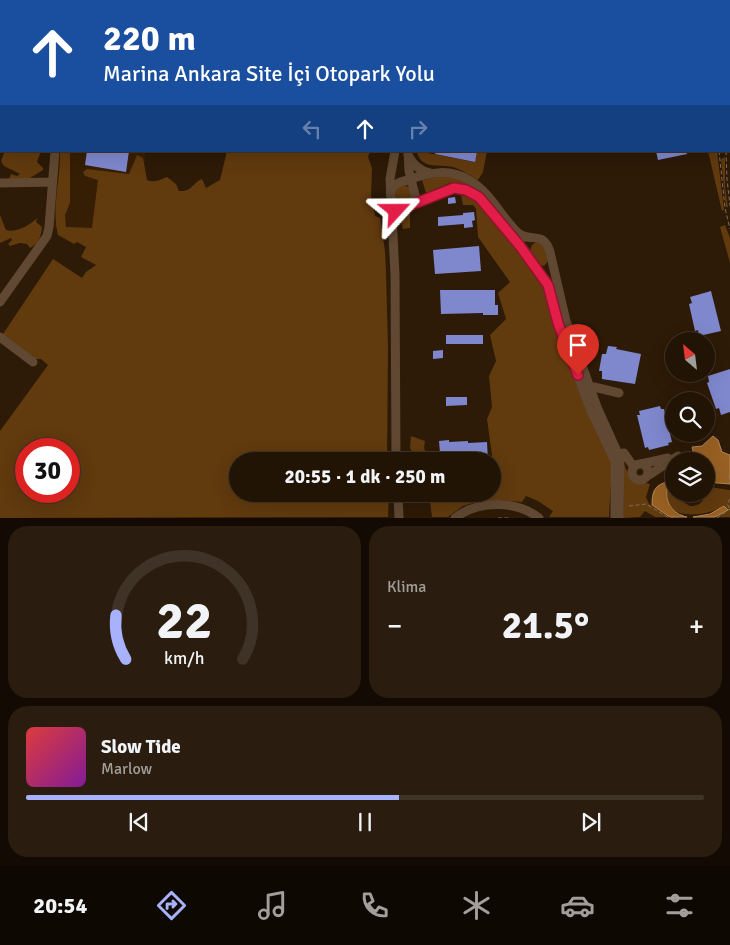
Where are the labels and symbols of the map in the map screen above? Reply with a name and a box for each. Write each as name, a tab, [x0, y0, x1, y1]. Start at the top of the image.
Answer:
position arrow	[369, 184, 421, 236]
pin	[557, 324, 599, 375]
north arrow	[665, 332, 715, 382]
speed limit sign: 30	[15, 438, 80, 503]

